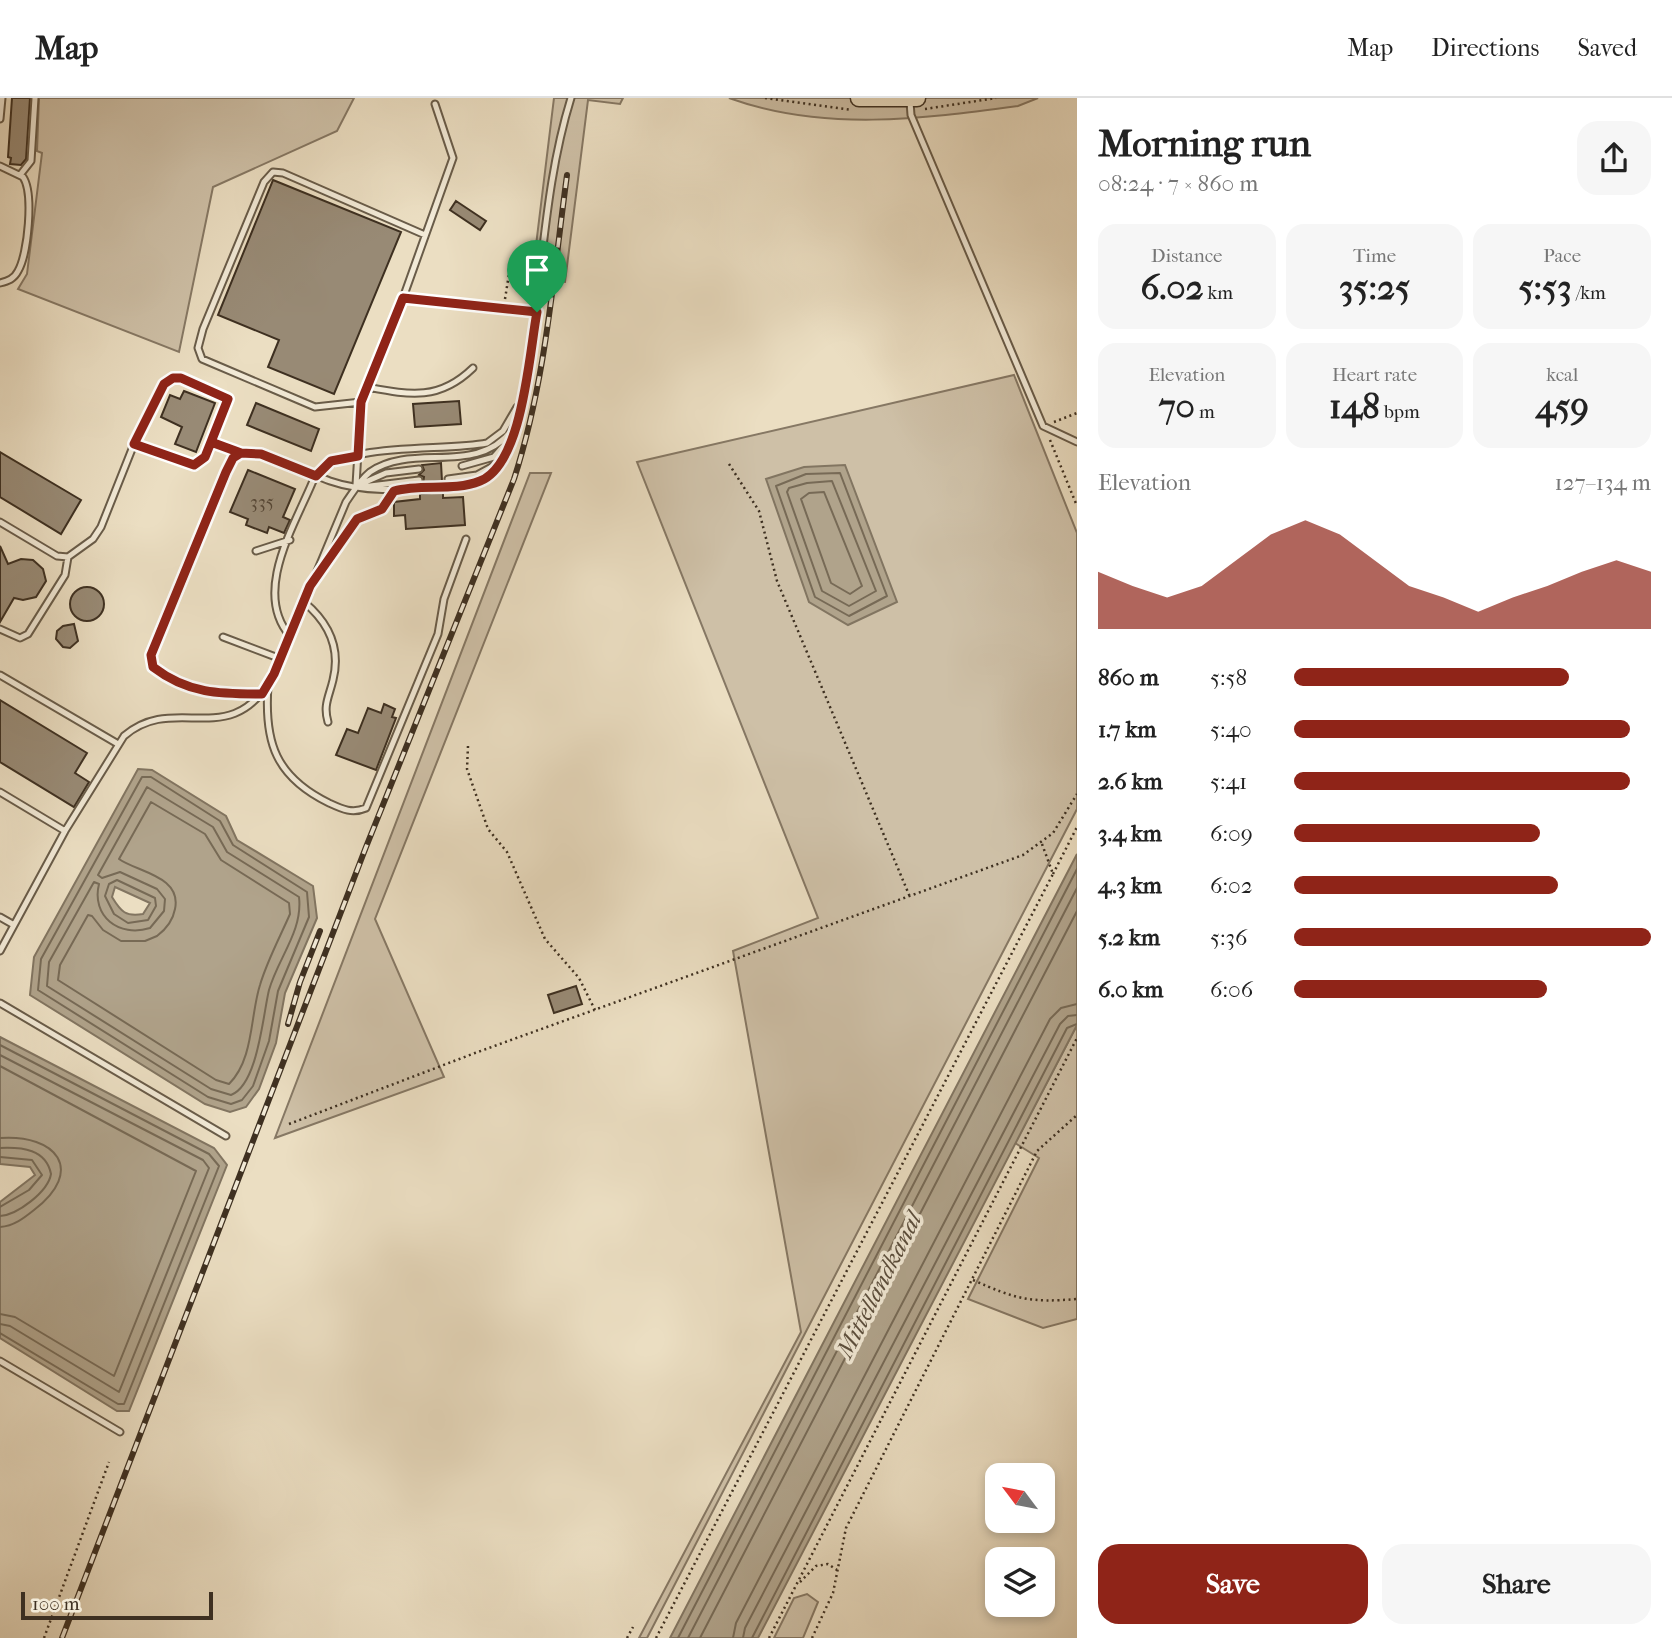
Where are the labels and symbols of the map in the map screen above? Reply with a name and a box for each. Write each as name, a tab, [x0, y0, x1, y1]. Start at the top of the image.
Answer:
pin	[507, 240, 567, 312]
house number: 335	[250, 491, 274, 513]
water label: Mittellandkanal	[830, 1205, 929, 1364]
north arrow	[985, 1463, 1055, 1533]
scale bar	[21, 1589, 214, 1621]

